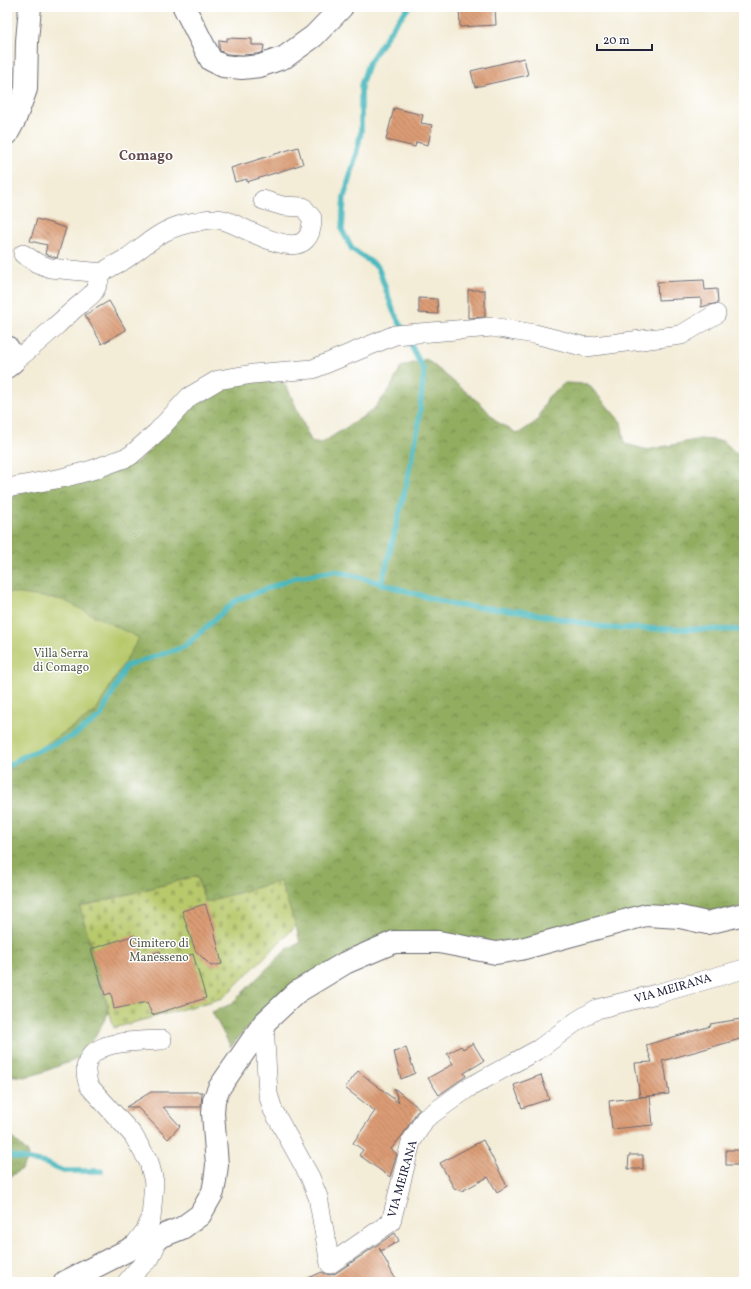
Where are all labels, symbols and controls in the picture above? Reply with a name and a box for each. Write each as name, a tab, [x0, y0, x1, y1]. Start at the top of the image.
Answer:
scale bar	[597, 26, 652, 52]
text: 20 m	[603, 33, 630, 49]
district label: Comago	[119, 147, 173, 166]
park label: Villa Serra di Comago	[33, 646, 89, 676]
park label: Cimitero di Manesseno	[129, 936, 189, 966]
street label: VIA MEIRANA	[632, 970, 714, 1008]
street label: VIA MEIRANA	[384, 1138, 422, 1220]

